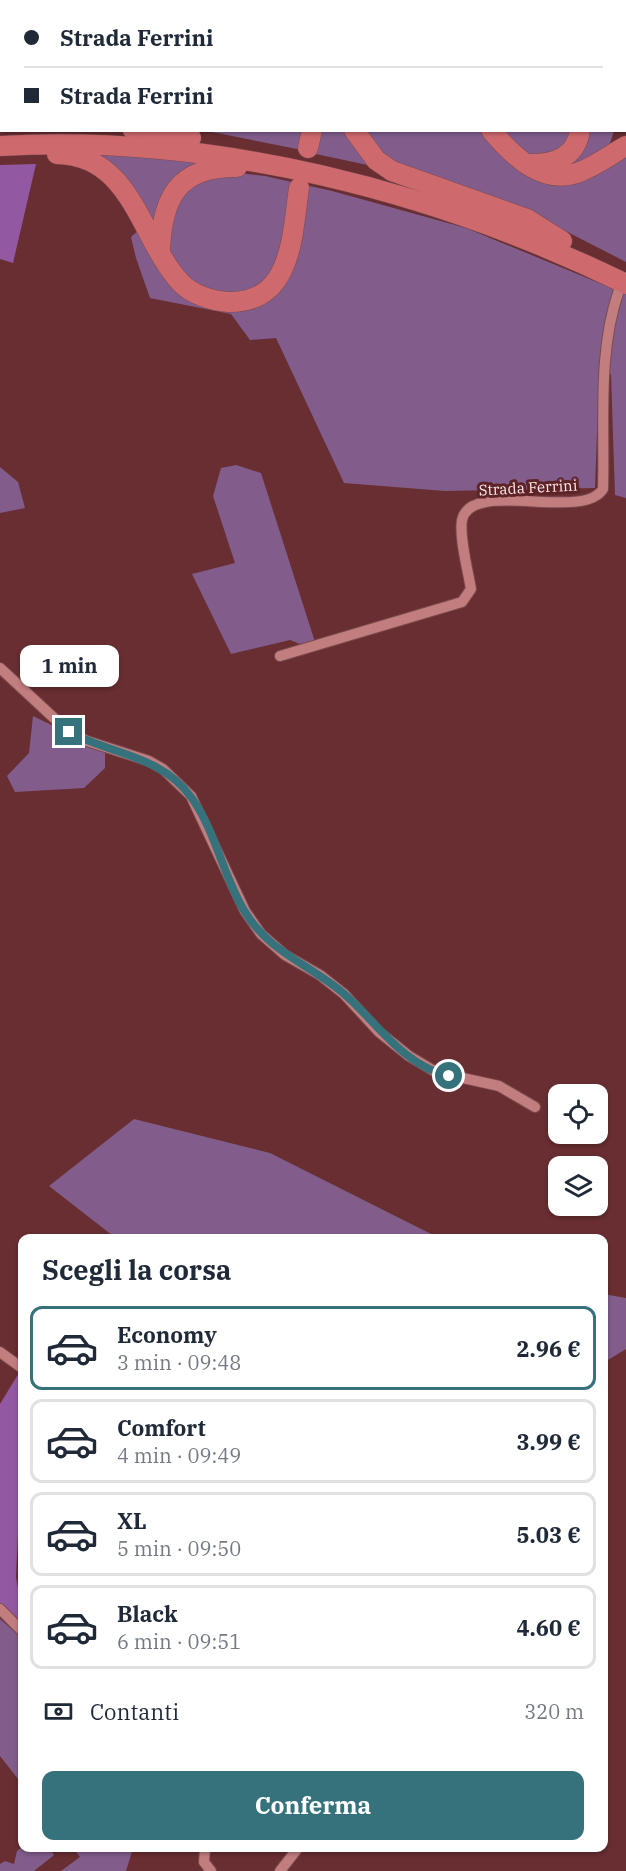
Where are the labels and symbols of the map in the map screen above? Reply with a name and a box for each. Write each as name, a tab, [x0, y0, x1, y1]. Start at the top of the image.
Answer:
street label: Strada Ferrini	[478, 475, 578, 500]
callout: 1 min	[20, 645, 118, 687]
route end	[55, 718, 82, 745]
route start	[435, 1062, 462, 1089]

